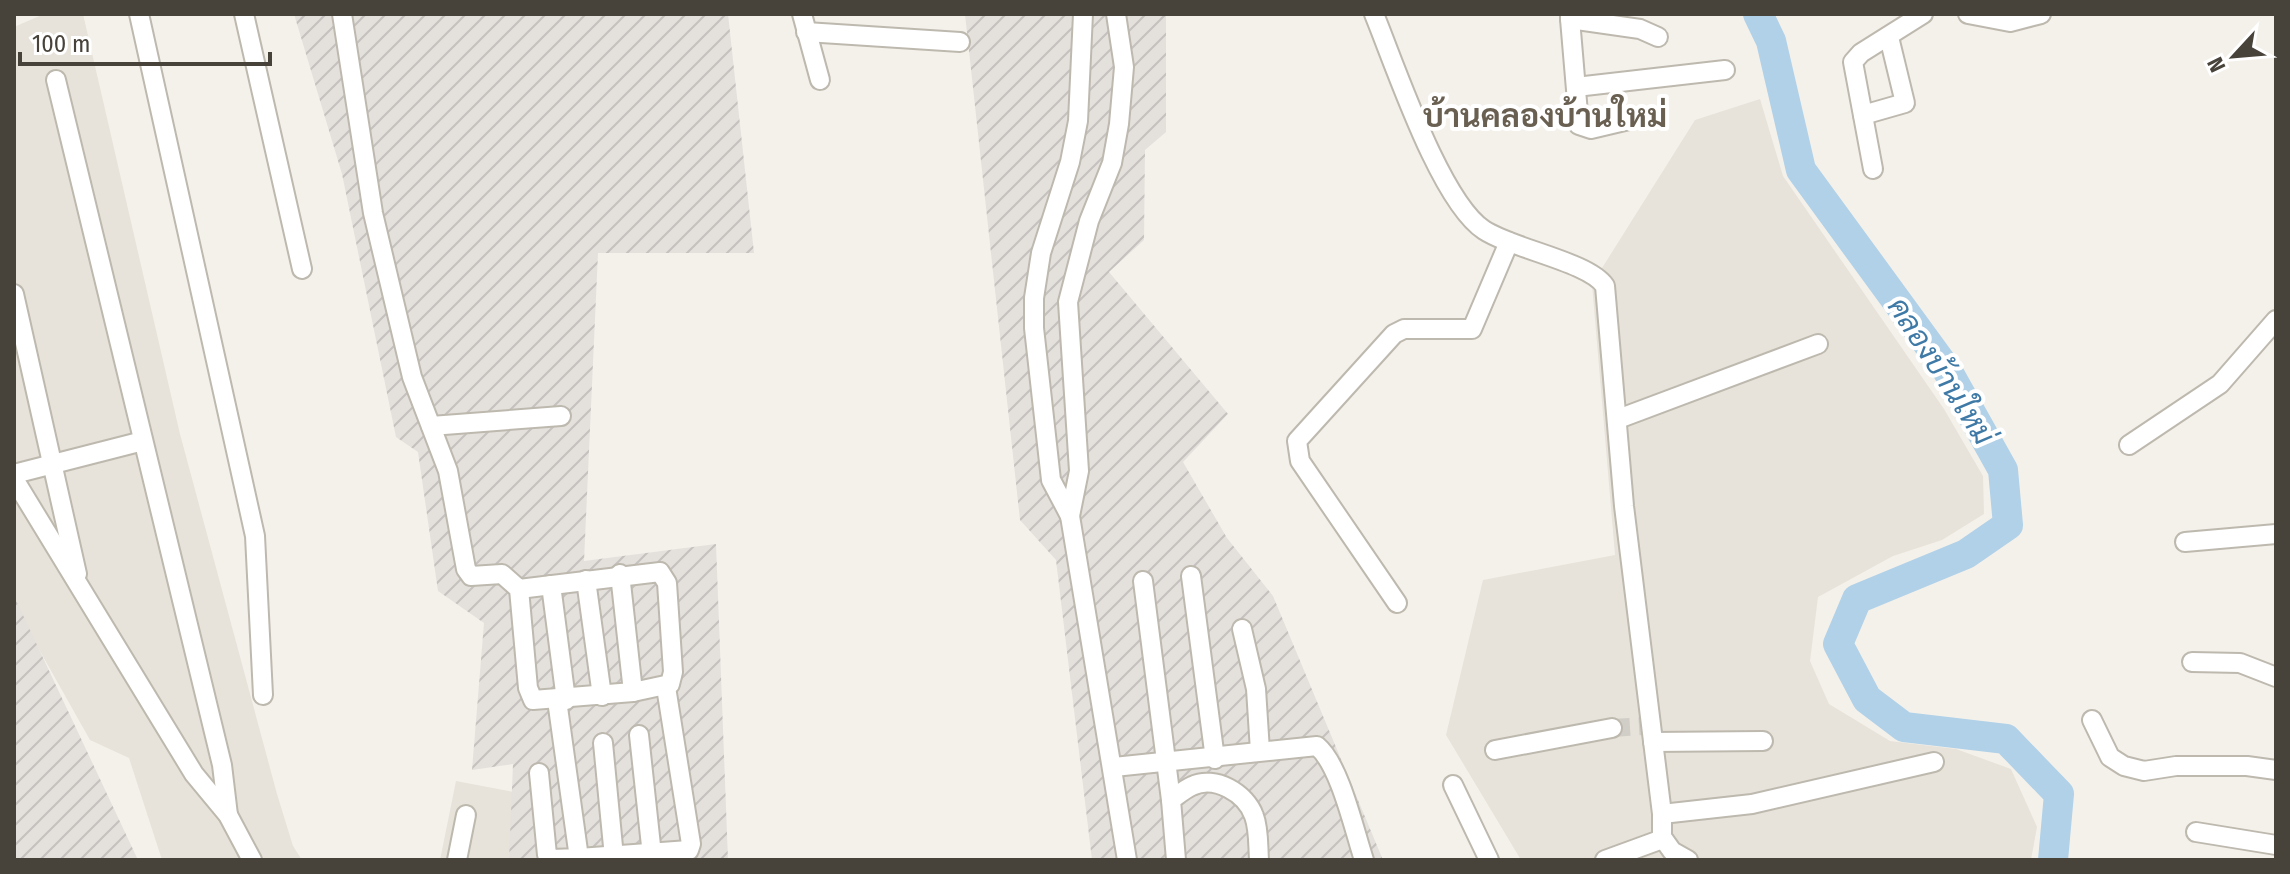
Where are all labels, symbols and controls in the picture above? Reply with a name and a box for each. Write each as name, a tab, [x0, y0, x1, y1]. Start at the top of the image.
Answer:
scale bar	[20, 16, 270, 66]
north arrow	[2194, 16, 2274, 96]
text: 100 m	[32, 30, 90, 58]
text: N	[2201, 53, 2231, 76]
district label: บ้านคลองบ้านใหม่	[1423, 94, 1667, 135]
water label: คลองบ้านใหม่	[1880, 289, 2005, 453]

